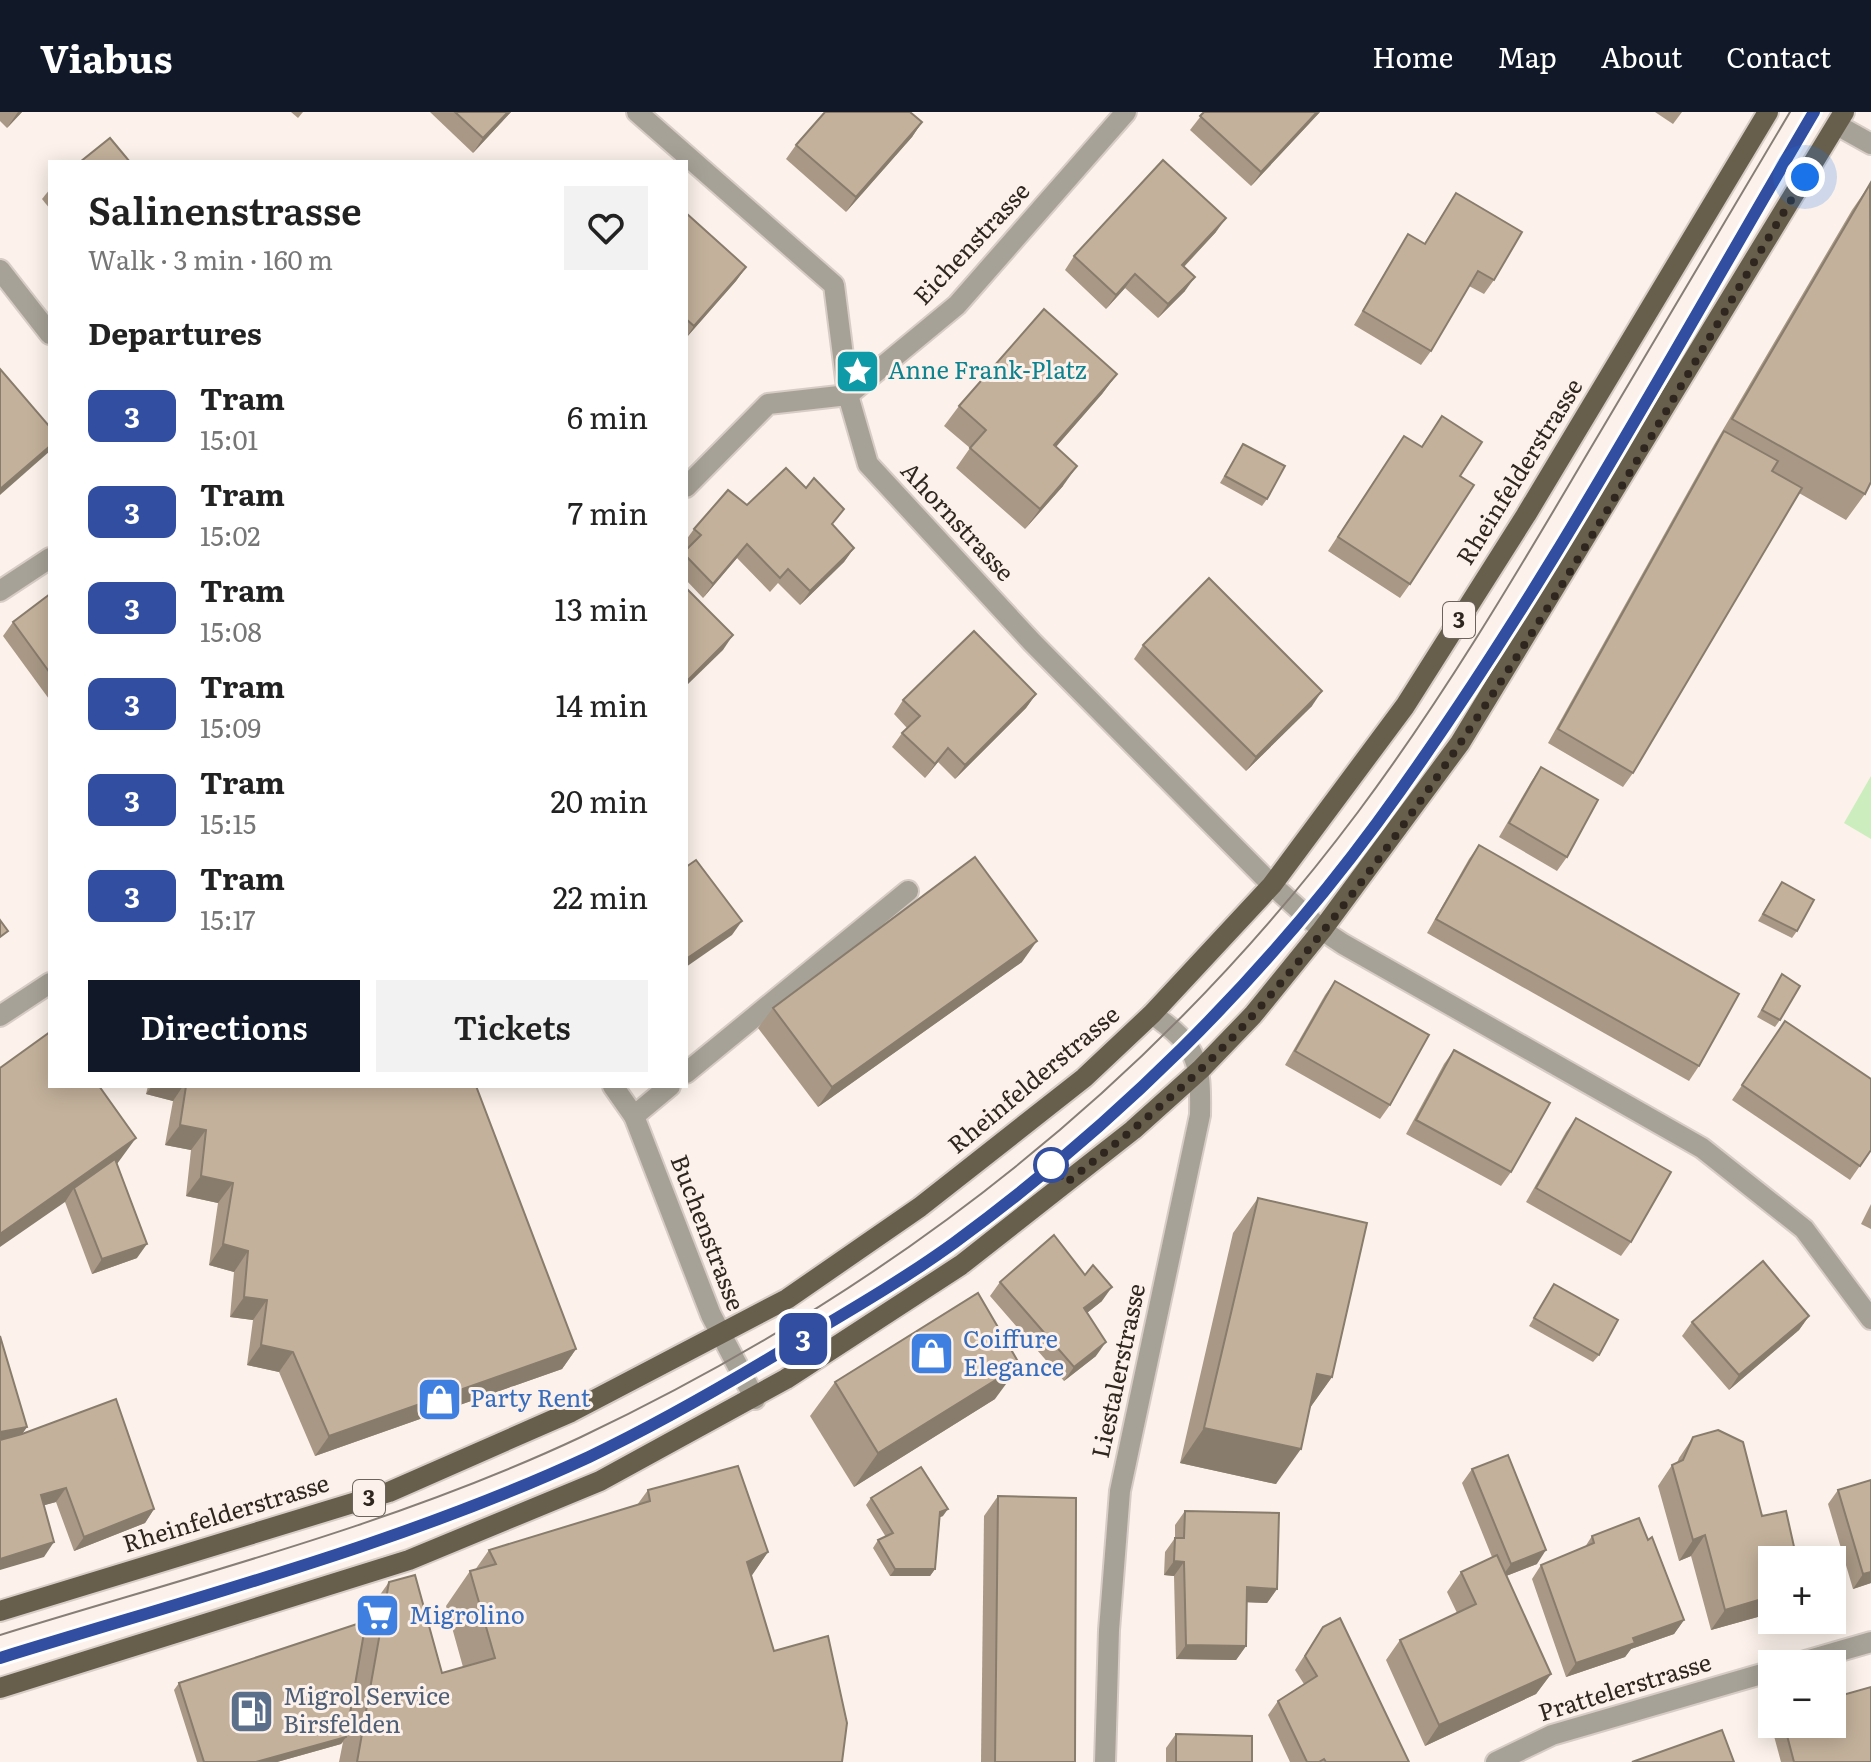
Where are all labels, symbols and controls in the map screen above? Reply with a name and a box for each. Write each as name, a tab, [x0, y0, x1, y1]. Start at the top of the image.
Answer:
text: Viabus	[40, 28, 172, 85]
text: Home	[1372, 35, 1453, 77]
text: Map	[1497, 35, 1557, 77]
text: About	[1601, 35, 1682, 77]
text: Contact	[1726, 35, 1831, 77]
your location	[1785, 157, 1825, 197]
street label: Eichenstrasse	[904, 173, 1036, 312]
text: Salinenstrasse	[88, 180, 362, 237]
button: heart	[564, 186, 648, 270]
text: Walk · 3 min · 160 m	[88, 239, 333, 278]
text: Departures	[88, 310, 262, 354]
place icon: Anne Frank-Platz	[833, 347, 881, 395]
place label: Anne Frank-Platz	[888, 351, 1087, 386]
street label: Rheinfelderstrasse	[1446, 371, 1589, 571]
text: Tram	[200, 375, 285, 419]
text: 6 min	[567, 394, 648, 438]
text: 3	[124, 395, 140, 437]
text: 15:01	[200, 419, 258, 458]
street label: Ahornstrasse	[894, 453, 1024, 588]
text: Tram	[200, 471, 285, 515]
text: 7 min	[568, 490, 648, 534]
text: 3	[124, 491, 140, 533]
text: 15:02	[200, 515, 260, 554]
text: Tram	[200, 567, 285, 611]
text: 13 min	[555, 586, 648, 630]
text: 3	[124, 587, 140, 629]
road number: 3	[1443, 602, 1475, 638]
text: 15:08	[200, 611, 262, 650]
text: Tram	[200, 663, 285, 707]
text: 14 min	[556, 682, 648, 726]
text: 3	[124, 683, 140, 725]
text: 15:09	[200, 707, 261, 746]
text: Tram	[200, 759, 285, 803]
text: 20 min	[551, 778, 648, 822]
text: 3	[124, 779, 140, 821]
text: 15:15	[200, 803, 256, 842]
text: Tram	[200, 855, 285, 899]
text: 22 min	[553, 874, 648, 918]
text: 3	[124, 875, 140, 917]
text: 15:17	[200, 899, 255, 938]
button: Directions	[88, 980, 360, 1072]
button: Tickets	[376, 980, 648, 1072]
street label: Rheinfelderstrasse	[939, 996, 1126, 1160]
unlabelled marker	[1034, 1148, 1068, 1182]
street label: Buchenstrasse	[664, 1149, 755, 1315]
street label: Liestalerstrasse	[1081, 1280, 1152, 1461]
line badge: 3	[777, 1313, 829, 1365]
text: 3	[795, 1318, 811, 1360]
place label: Coiffure Elegance	[963, 1320, 1064, 1383]
shop icon: Coiffure Elegance	[908, 1330, 956, 1378]
shop icon: Party Rent	[415, 1375, 463, 1423]
place label: Party Rent	[470, 1379, 591, 1414]
street label: Rheinfelderstrasse	[118, 1464, 333, 1560]
road number: 3	[353, 1480, 385, 1516]
map controls	[1758, 1546, 1846, 1738]
button: +	[1758, 1546, 1846, 1634]
supermarket icon: Migrolino	[354, 1592, 402, 1640]
place label: Migrolino	[409, 1596, 525, 1631]
street label: Prattelerstrasse	[1534, 1643, 1715, 1728]
button: −	[1758, 1650, 1846, 1738]
place label: Migrol Service Birsfelden	[283, 1677, 450, 1740]
fuel station icon: Migrol Service Birsfelden	[228, 1687, 276, 1735]

